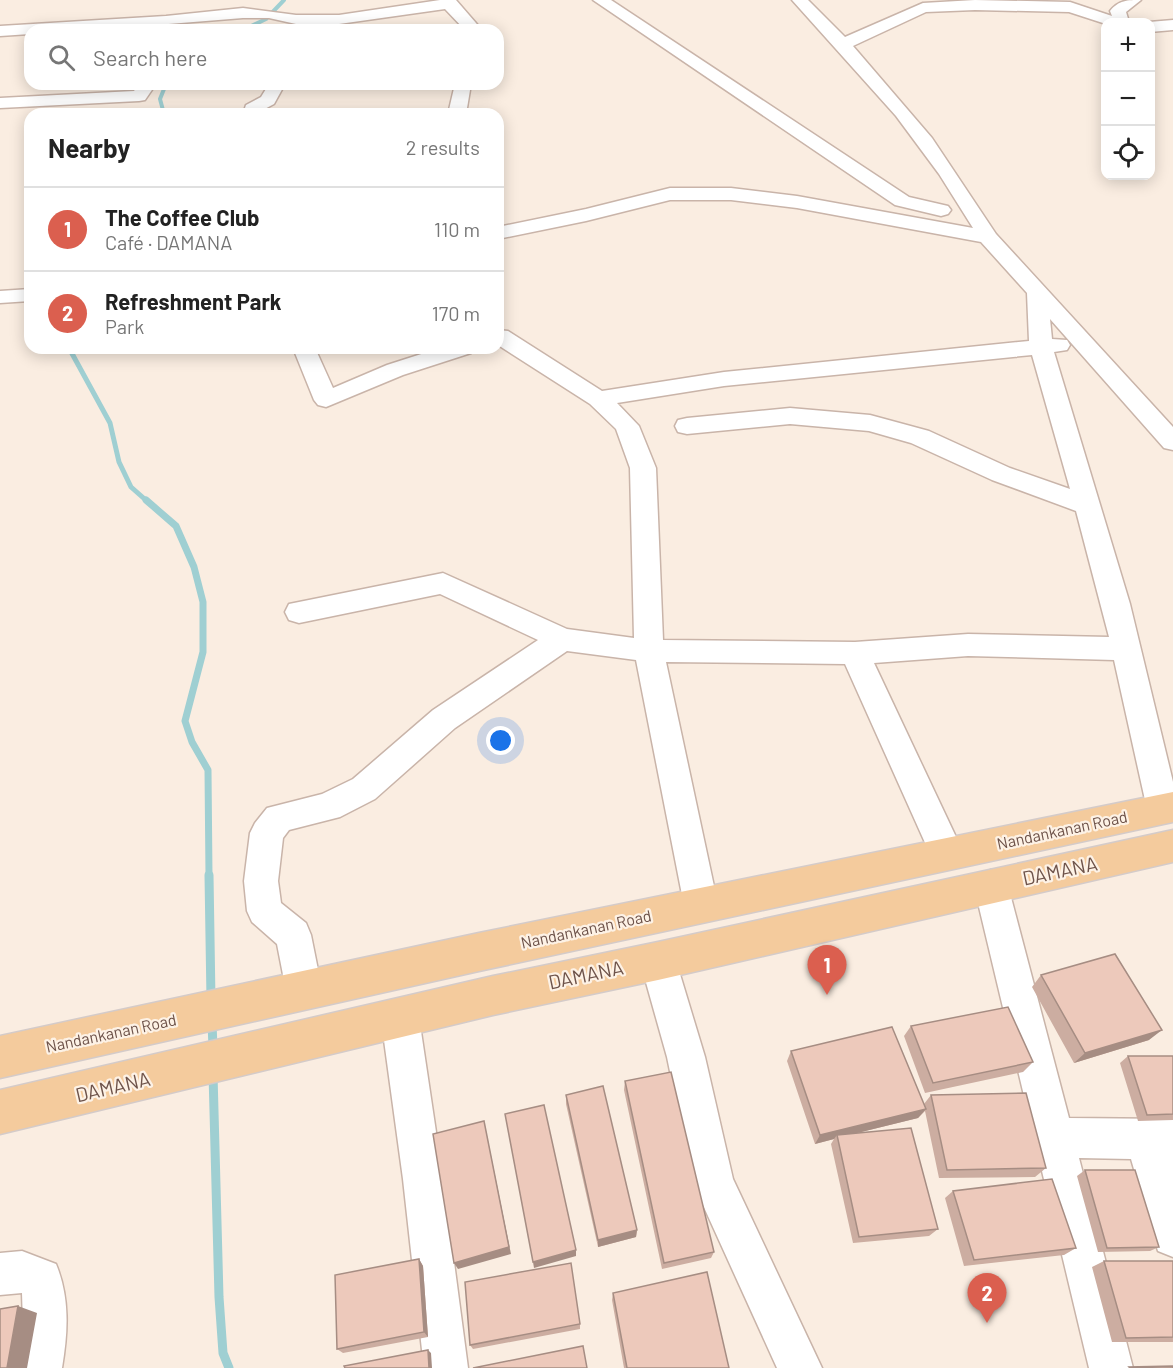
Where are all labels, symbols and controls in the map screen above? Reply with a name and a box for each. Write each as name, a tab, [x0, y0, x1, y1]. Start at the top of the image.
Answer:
map controls	[1101, 18, 1155, 180]
button: +	[1101, 18, 1155, 72]
search box	[24, 24, 504, 90]
icon: search	[45, 41, 78, 74]
text: Search here	[93, 44, 207, 70]
button: −	[1101, 72, 1155, 126]
button: locate	[1101, 126, 1155, 180]
text: Nearby	[48, 132, 130, 163]
text: 2 results	[406, 135, 480, 159]
text: The Coffee Club	[105, 204, 260, 230]
text: 1	[64, 217, 71, 241]
text: 110 m	[434, 217, 480, 241]
text: Café · DAMANA	[105, 230, 232, 254]
text: Refreshment Park	[105, 288, 282, 314]
text: 2	[62, 301, 73, 325]
text: 170 m	[432, 301, 480, 325]
text: Park	[105, 314, 144, 338]
your location	[486, 726, 515, 755]
street label: Nandankanan Road	[995, 806, 1129, 853]
street label: DAMANA	[1020, 850, 1100, 890]
street label: Nandankanan Road	[519, 905, 653, 952]
pin: 1	[808, 946, 846, 995]
street label: DAMANA	[546, 954, 626, 994]
street label: Nandankanan Road	[44, 1009, 178, 1056]
street label: DAMANA	[73, 1066, 153, 1106]
pin: 2	[968, 1274, 1006, 1323]

